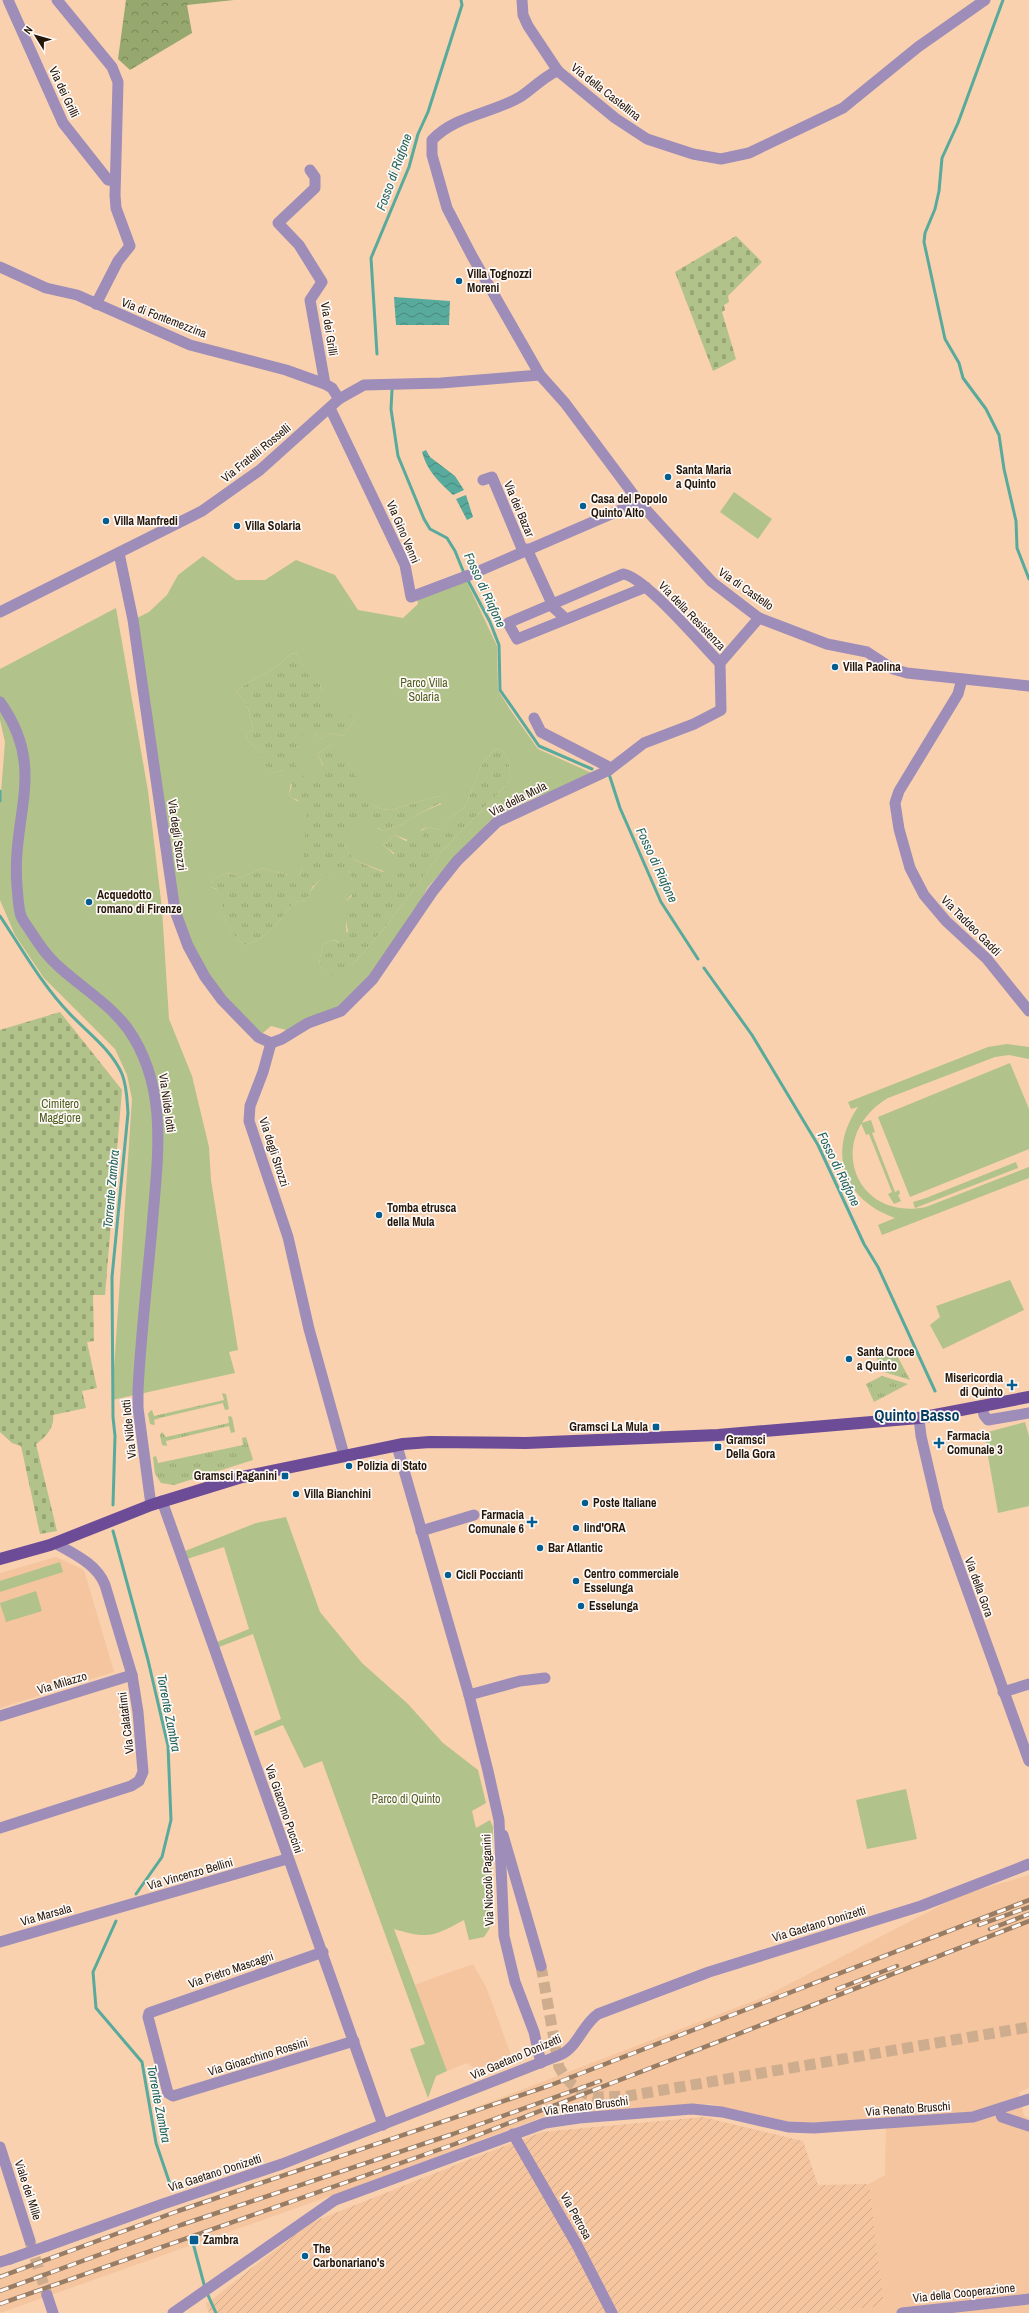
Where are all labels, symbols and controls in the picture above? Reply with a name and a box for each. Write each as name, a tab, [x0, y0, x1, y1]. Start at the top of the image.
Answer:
north arrow	[16, 16, 56, 56]
text: N	[20, 23, 36, 37]
street label: Via della Castellina	[568, 60, 645, 125]
street label: Via dei Grilli	[45, 64, 83, 120]
water label: Fosso di Riafone	[372, 131, 416, 213]
place label: Villa Tognozzi Moreni	[467, 266, 532, 296]
marker: Villa Tognozzi Moreni	[454, 276, 464, 286]
street label: Via di Fontemezzina	[119, 294, 209, 342]
street label: Via dei Grilli	[317, 301, 341, 357]
street label: Via Fratelli Rosselli	[218, 420, 294, 486]
place label: Santa Maria a Quinto	[676, 462, 732, 492]
marker: Santa Maria a Quinto	[663, 472, 673, 482]
street label: Via dei Bazar	[500, 479, 538, 540]
place label: Casa del Popolo Quinto Alto	[591, 491, 668, 521]
street label: Via Gino Venni	[383, 498, 423, 566]
marker: Casa del Popolo Quinto Alto	[578, 501, 588, 511]
place label: Villa Manfredi	[114, 513, 178, 529]
marker: Villa Manfredi	[101, 516, 111, 526]
place label: Villa Solaria	[245, 518, 301, 534]
marker: Villa Solaria	[232, 521, 242, 531]
water label: Fosso di Riafone	[460, 550, 510, 630]
street label: Via di Castello	[715, 564, 777, 614]
street label: Via della Resistenza	[655, 578, 729, 654]
place label: Villa Paolina	[843, 659, 901, 675]
marker: Villa Paolina	[830, 662, 840, 672]
park label: Parco Villa Solaria	[400, 675, 448, 705]
street label: Via della Mula	[487, 778, 550, 820]
street label: Via degli Strozzi	[164, 798, 190, 872]
water label: Fosso di Riafone	[632, 825, 682, 905]
place label: Acquedotto romano di Firenze	[97, 887, 182, 917]
street label: Via Taddeo Gaddi	[937, 892, 1005, 960]
marker: Acquedotto romano di Firenze	[84, 897, 94, 907]
street label: Via Nilde Iotti	[155, 1072, 179, 1134]
park label: Cimitero Maggiore	[39, 1096, 81, 1126]
street label: Via degli Strozzi	[255, 1115, 293, 1189]
water label: Fosso di Riafone	[814, 1129, 864, 1209]
water label: Torrente Zambra	[99, 1149, 123, 1229]
place label: Tomba etrusca della Mula	[387, 1200, 457, 1230]
marker: Tomba etrusca della Mula	[374, 1210, 384, 1220]
place label: Santa Croce a Quinto	[857, 1344, 915, 1374]
marker: Santa Croce a Quinto	[844, 1354, 854, 1364]
place label: Misericordia di Quinto	[945, 1370, 1004, 1400]
marker: Misericordia di Quinto	[1006, 1379, 1018, 1391]
street label: Via Nilde Iotti	[118, 1399, 140, 1459]
district label: Quinto Basso	[874, 1404, 960, 1426]
place label: Gramsci La Mula	[569, 1419, 649, 1435]
marker: Gramsci La Mula	[651, 1422, 661, 1432]
place label: Farmacia Comunale 3	[947, 1428, 1003, 1458]
place label: Gramsci Della Gora	[726, 1432, 776, 1462]
marker: Farmacia Comunale 3	[934, 1438, 944, 1448]
marker: Gramsci Della Gora	[713, 1442, 723, 1452]
place label: Polizia di Stato	[357, 1458, 427, 1474]
marker: Polizia di Stato	[344, 1461, 354, 1471]
place label: Gramsci Paganini	[194, 1468, 277, 1484]
marker: Gramsci Paganini	[280, 1471, 290, 1481]
place label: Villa Bianchini	[304, 1486, 371, 1502]
marker: Villa Bianchini	[291, 1489, 301, 1499]
place label: Poste Italiane	[593, 1495, 657, 1511]
marker: Poste Italiane	[580, 1498, 590, 1508]
place label: Farmacia Comunale 6	[468, 1507, 525, 1537]
marker: Farmacia Comunale 6	[527, 1517, 537, 1527]
place label: lind'ORA	[584, 1520, 627, 1536]
marker: lind'ORA	[571, 1523, 581, 1533]
place label: Bar Atlantic	[548, 1540, 603, 1556]
marker: Bar Atlantic	[535, 1543, 545, 1553]
street label: Via della Gora	[961, 1555, 997, 1620]
place label: Centro commerciale Esselunga	[584, 1566, 679, 1596]
place label: Cicli Poccianti	[456, 1567, 524, 1583]
marker: Cicli Poccianti	[443, 1570, 453, 1580]
marker: Centro commerciale Esselunga	[571, 1576, 581, 1586]
place label: Esselunga	[589, 1598, 639, 1614]
marker: Esselunga	[576, 1601, 586, 1611]
street label: Via Milazzo	[35, 1668, 89, 1698]
water label: Torrente Zambra	[153, 1673, 185, 1753]
street label: Via Calatafimi	[114, 1691, 138, 1755]
street label: Via Giacomo Puccini	[261, 1763, 307, 1855]
park label: Parco di Quinto	[372, 1791, 440, 1807]
street label: Via Niccolò Paganini	[478, 1834, 498, 1926]
street label: Via Vincenzo Bellini	[145, 1854, 235, 1894]
street label: Via Marsala	[19, 1900, 74, 1930]
street label: Via Gaetano Donizetti	[770, 1902, 868, 1946]
street label: Via Pietro Mascagni	[186, 1948, 276, 1992]
street label: Via Gaetano Donizetti	[468, 2031, 564, 2083]
street label: Via Gioacchino Rossini	[206, 2034, 310, 2080]
water label: Torrente Zambra	[143, 2064, 175, 2144]
street label: Via Renato Bruschi	[543, 2093, 629, 2119]
street label: Via Renato Bruschi	[865, 2098, 951, 2120]
street label: Via Gaetano Donizetti	[166, 2150, 264, 2196]
street label: Viale dei Mille	[11, 2158, 45, 2222]
street label: Via Petrosa	[557, 2190, 596, 2243]
place label: Zambra	[203, 2232, 239, 2248]
marker: Zambra	[188, 2234, 200, 2246]
place label: The Carbonariano's	[313, 2241, 385, 2271]
marker: The Carbonariano's	[300, 2251, 310, 2261]
street label: Via della Cooperazione	[912, 2280, 1016, 2306]

